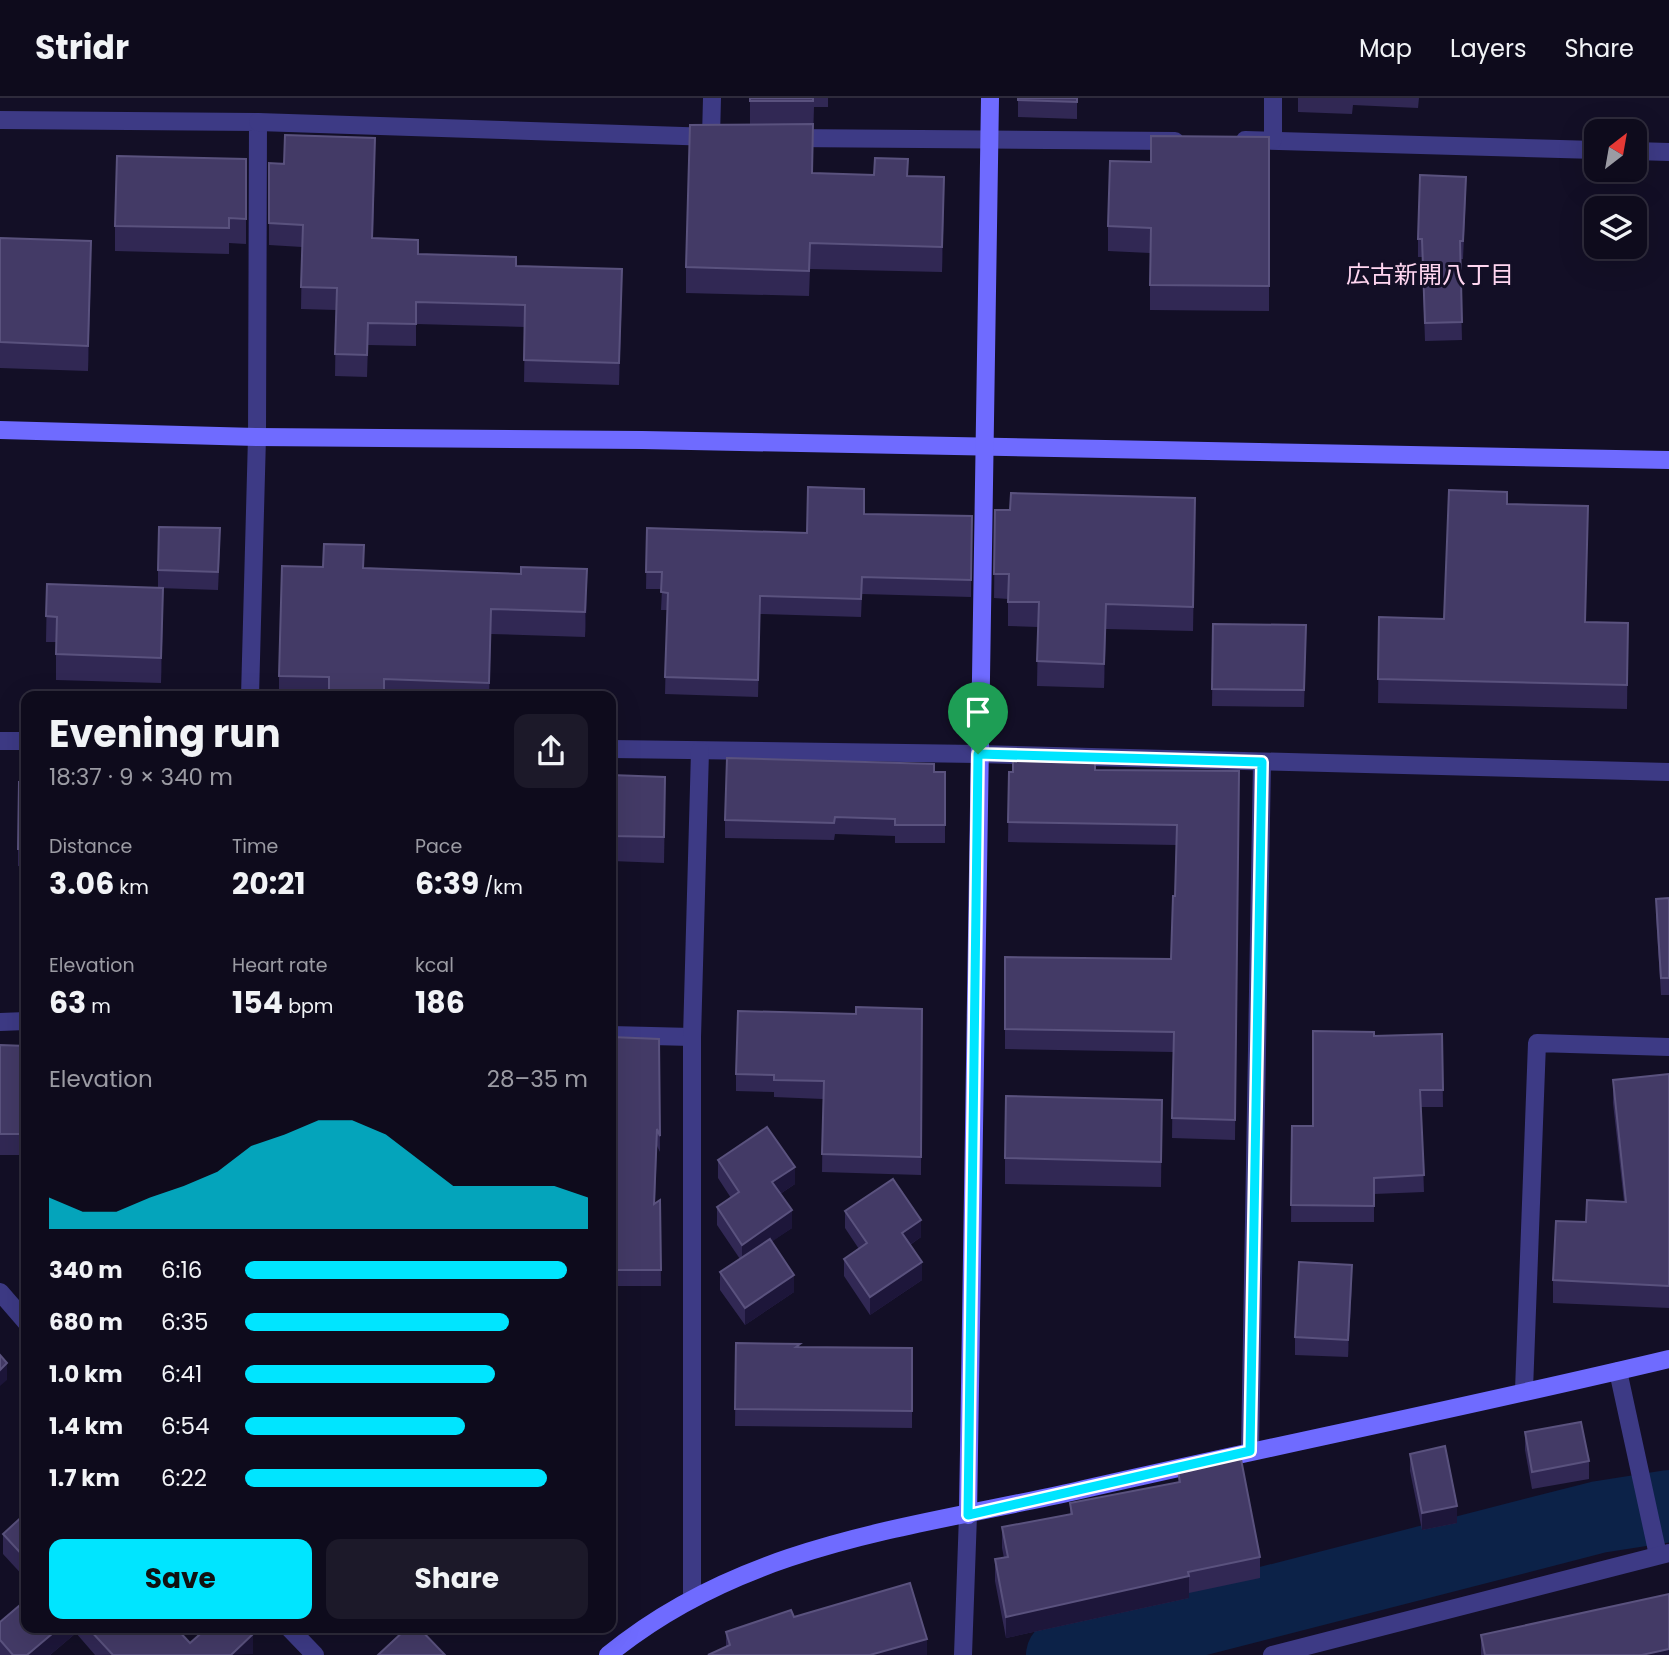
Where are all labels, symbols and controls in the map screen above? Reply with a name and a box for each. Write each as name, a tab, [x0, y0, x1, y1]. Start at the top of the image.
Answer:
text: Stridr	[35, 24, 129, 71]
text: Map	[1359, 32, 1412, 65]
text: Layers	[1450, 32, 1526, 65]
text: Share	[1564, 32, 1634, 65]
north arrow	[1584, 119, 1647, 182]
map controls	[1584, 119, 1647, 259]
button: layers	[1584, 196, 1647, 259]
district label: 広古新開八丁目	[1346, 258, 1514, 291]
pin	[948, 682, 1008, 754]
icon: arrive	[959, 693, 997, 731]
text: Evening run	[49, 707, 281, 760]
button: share	[514, 714, 588, 788]
text: 18:37 · 9 × 340 m	[49, 761, 233, 793]
text: Distance	[49, 833, 132, 860]
text: Time	[232, 833, 278, 860]
text: Pace	[415, 833, 462, 860]
text: 3.06	[49, 862, 114, 905]
text: 20:21	[232, 862, 306, 905]
text: 6:39	[415, 862, 479, 905]
text: km	[114, 874, 149, 901]
text: /km	[479, 874, 523, 901]
text: Elevation	[49, 952, 135, 979]
text: Heart rate	[232, 952, 327, 979]
text: kcal	[415, 952, 454, 979]
text: 63	[49, 981, 86, 1024]
text: 154	[232, 981, 283, 1024]
text: 186	[415, 981, 465, 1024]
text: m	[86, 993, 111, 1020]
text: bpm	[283, 993, 333, 1020]
text: Elevation	[49, 1063, 153, 1095]
text: 28–35 m	[487, 1063, 588, 1095]
text: 340 m	[49, 1254, 123, 1286]
text: 6:16	[161, 1254, 202, 1286]
text: 680 m	[49, 1306, 123, 1338]
text: 6:35	[161, 1306, 209, 1338]
text: 1.0 km	[49, 1358, 123, 1390]
text: 6:41	[161, 1358, 202, 1390]
text: 1.4 km	[49, 1410, 123, 1442]
text: 6:54	[161, 1410, 209, 1442]
text: 1.7 km	[49, 1462, 120, 1494]
text: 6:22	[161, 1462, 207, 1494]
button: Save	[49, 1539, 312, 1619]
button: Share	[326, 1539, 588, 1619]

